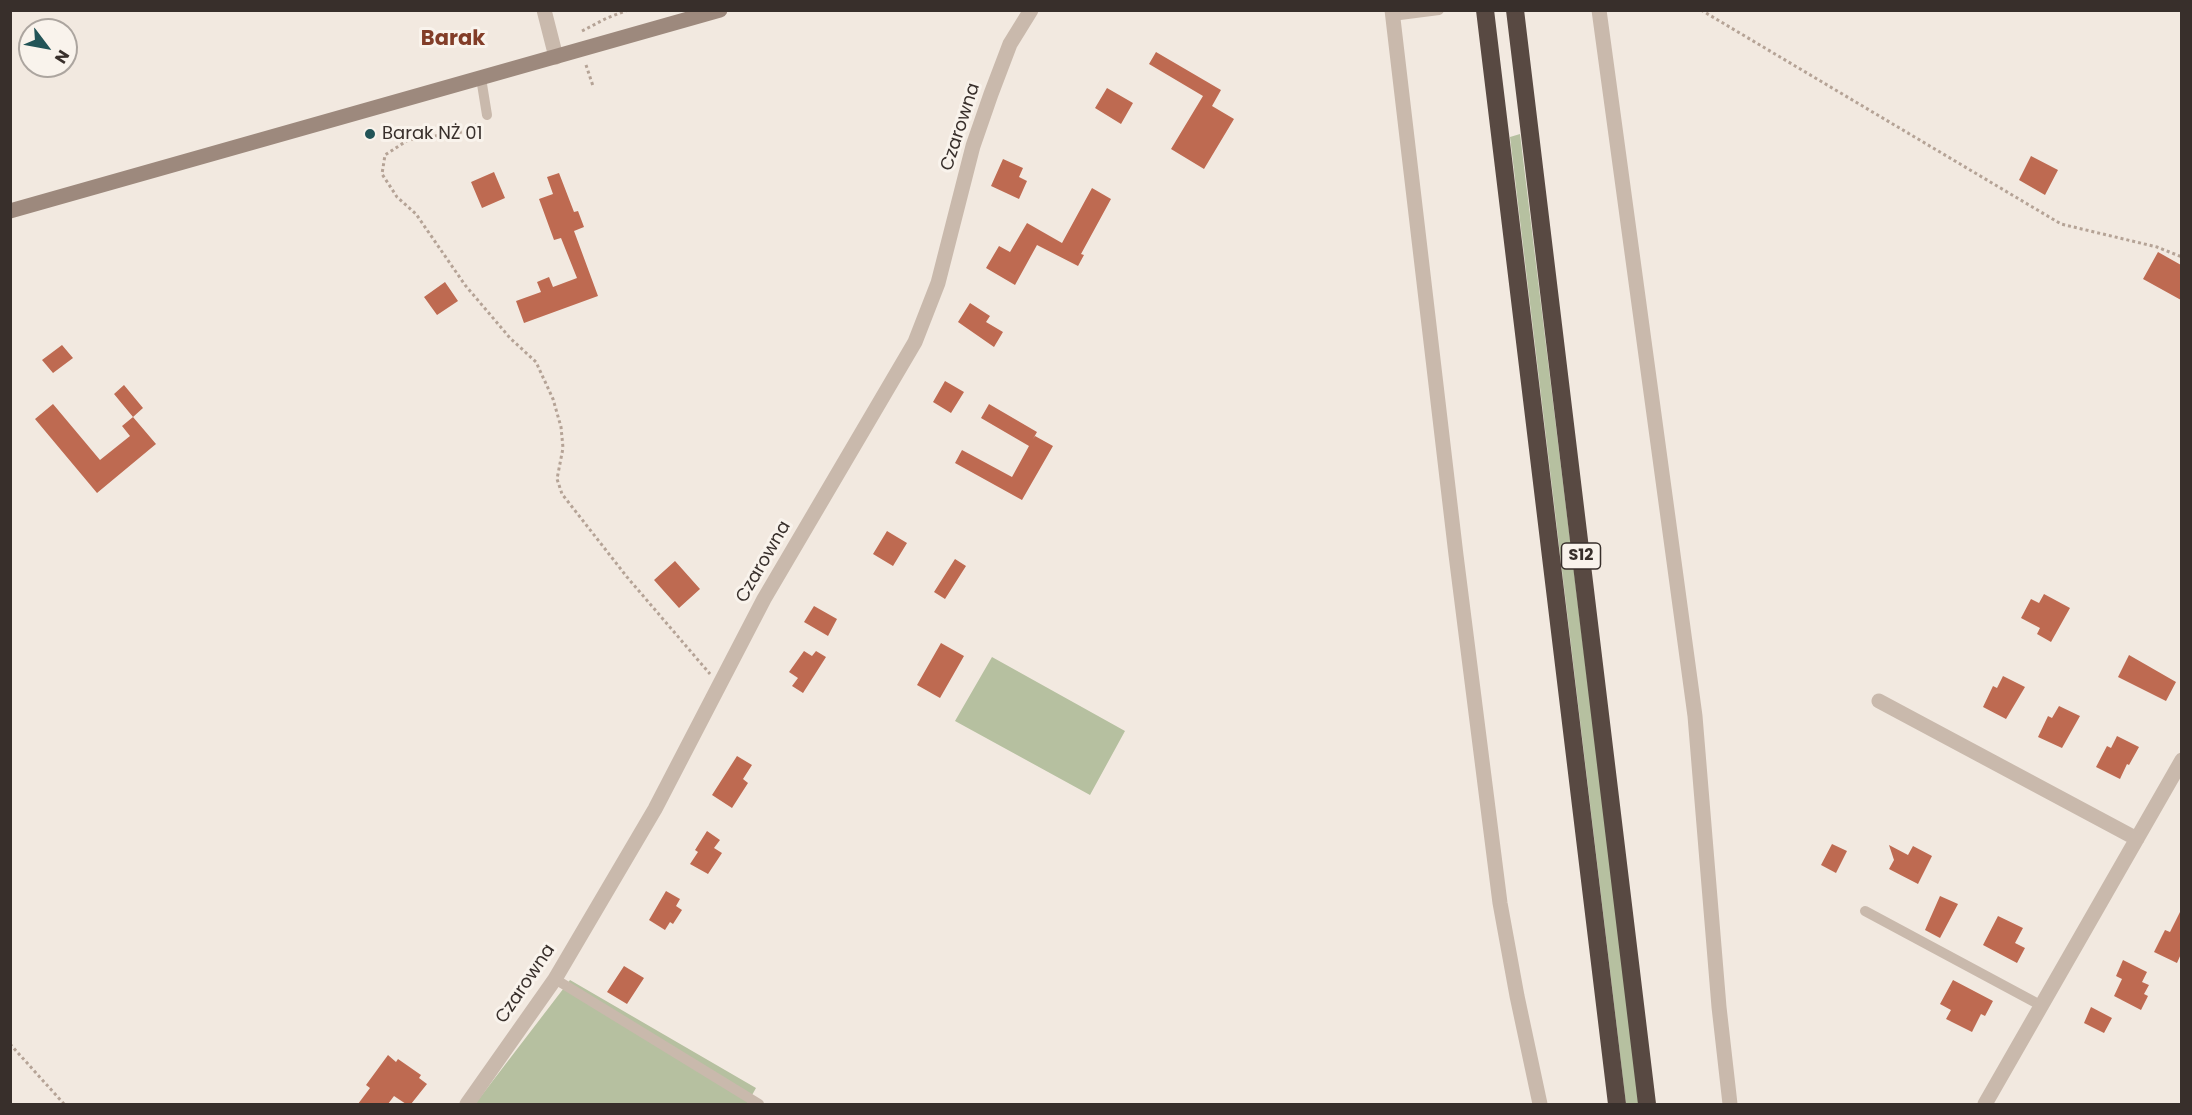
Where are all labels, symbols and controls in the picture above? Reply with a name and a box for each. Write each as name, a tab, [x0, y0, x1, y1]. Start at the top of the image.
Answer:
north arrow	[18, 18, 78, 78]
district label: Barak	[421, 27, 485, 53]
text: N	[49, 46, 75, 68]
street label: Czarowna	[937, 80, 985, 174]
place label: Barak NŻ 01	[382, 123, 482, 145]
marker: Barak NŻ 01	[363, 127, 377, 141]
street label: Czarowna	[732, 517, 796, 607]
road number: S12	[1562, 543, 1600, 569]
street label: Czarowna	[492, 940, 560, 1028]

